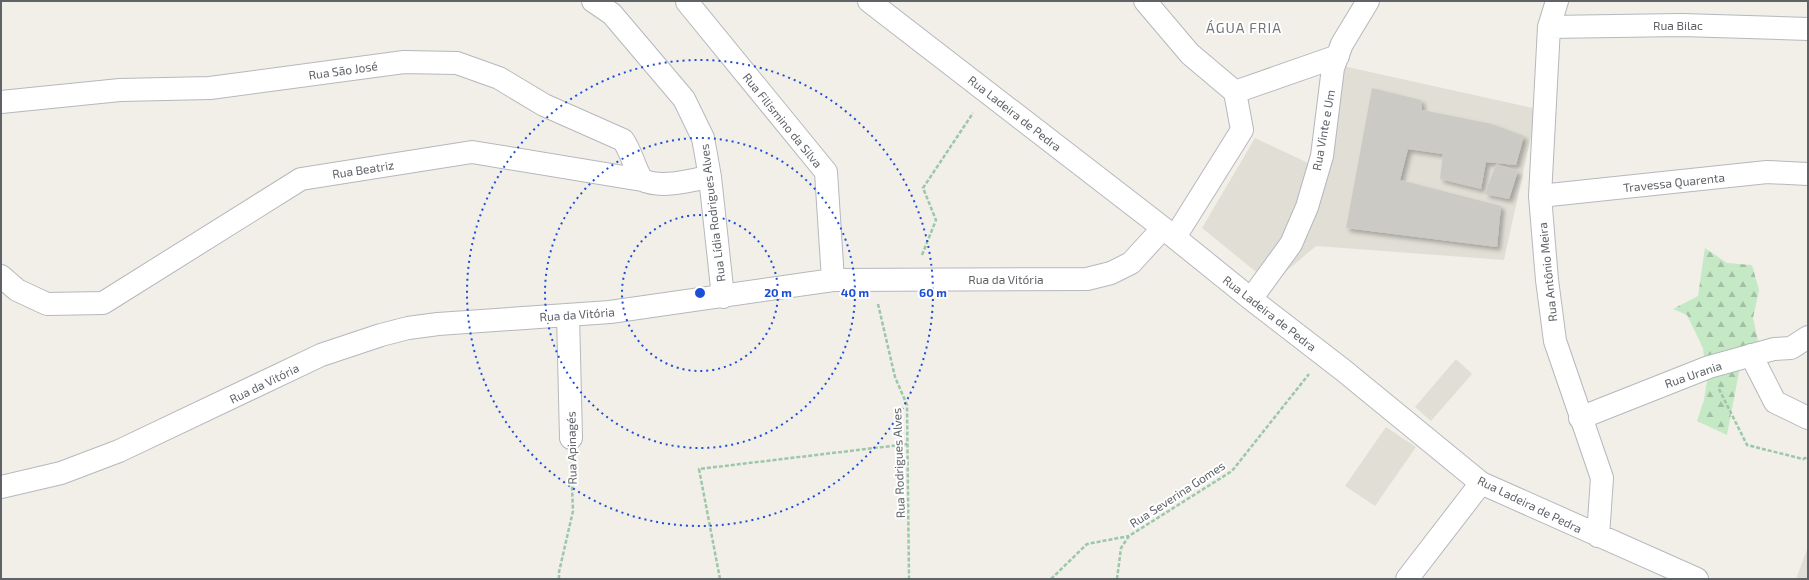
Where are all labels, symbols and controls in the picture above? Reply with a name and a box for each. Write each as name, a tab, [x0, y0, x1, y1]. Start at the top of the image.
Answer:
street label: Rua Bilac	[1653, 18, 1703, 32]
district label: ÁGUA FRIA	[1206, 19, 1282, 36]
street label: Rua São José	[308, 58, 378, 82]
street label: Rua Filismino da Silva	[741, 70, 825, 170]
street label: Rua Ladeira de Pedra	[966, 72, 1064, 154]
street label: Rua Vinte e Um	[1309, 88, 1337, 172]
street label: Rua Lídia Rodrigues Alves	[697, 143, 727, 283]
street label: Rua Beatriz	[331, 157, 395, 181]
street label: Travessa Quarenta	[1622, 170, 1726, 195]
street label: Rua Antônio Meira	[1535, 222, 1559, 322]
street label: Rua da Vitória	[968, 272, 1044, 286]
street label: Rua Ladeira de Pedra	[1221, 272, 1319, 354]
text: 20 m	[764, 285, 792, 299]
text: 40 m	[841, 285, 869, 299]
text: 60 m	[919, 285, 947, 299]
centre of rings	[693, 286, 707, 300]
street label: Rua da Vitória	[539, 304, 615, 324]
street label: Rua Urania	[1663, 358, 1723, 390]
street label: Rua da Vitória	[227, 360, 301, 406]
street label: Rua Rodrigues Alves	[889, 408, 907, 518]
street label: Rua Apinagés	[563, 411, 579, 485]
street label: Rua Severina Gomes	[1127, 458, 1227, 530]
street label: Rua Ladeira de Pedra	[1476, 473, 1584, 535]

